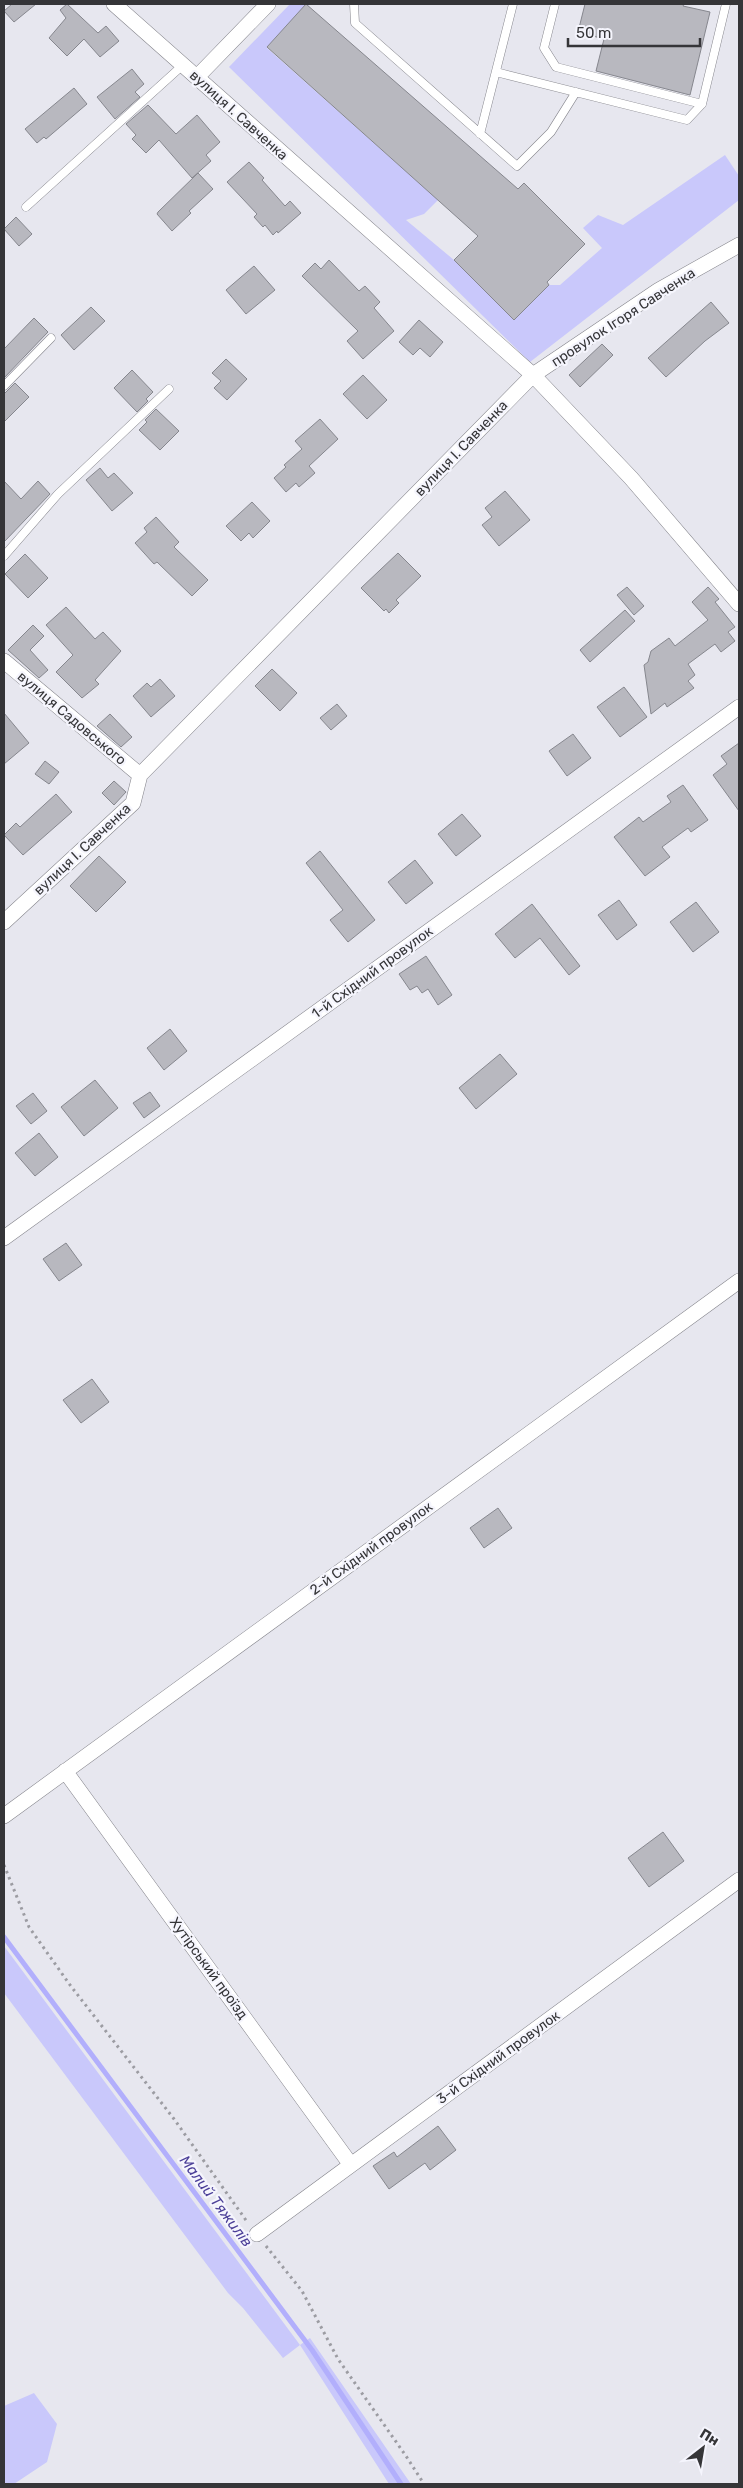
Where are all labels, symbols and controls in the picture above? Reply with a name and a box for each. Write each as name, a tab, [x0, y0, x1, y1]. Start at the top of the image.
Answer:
scale bar	[568, 15, 700, 47]
text: 50 m	[576, 24, 611, 42]
street label: вулиця І. Савченка	[186, 67, 291, 164]
street label: провулок Ігоря Савченка	[548, 264, 698, 370]
street label: вулиця І. Савченка	[411, 397, 511, 500]
street label: вулиця Садовського	[14, 668, 129, 769]
street label: вулиця І. Савченка	[30, 800, 134, 899]
street label: 1-й Східний провулок	[308, 922, 437, 1022]
street label: 2-й Східний провулок	[307, 1498, 436, 1599]
street label: Хутірський проїзд	[166, 1914, 251, 2023]
street label: 3-й Східний провулок	[433, 2007, 564, 2108]
water label: Малий Тяжилів	[176, 2152, 256, 2250]
north arrow	[678, 2423, 728, 2473]
text: Пн	[697, 2425, 722, 2450]

